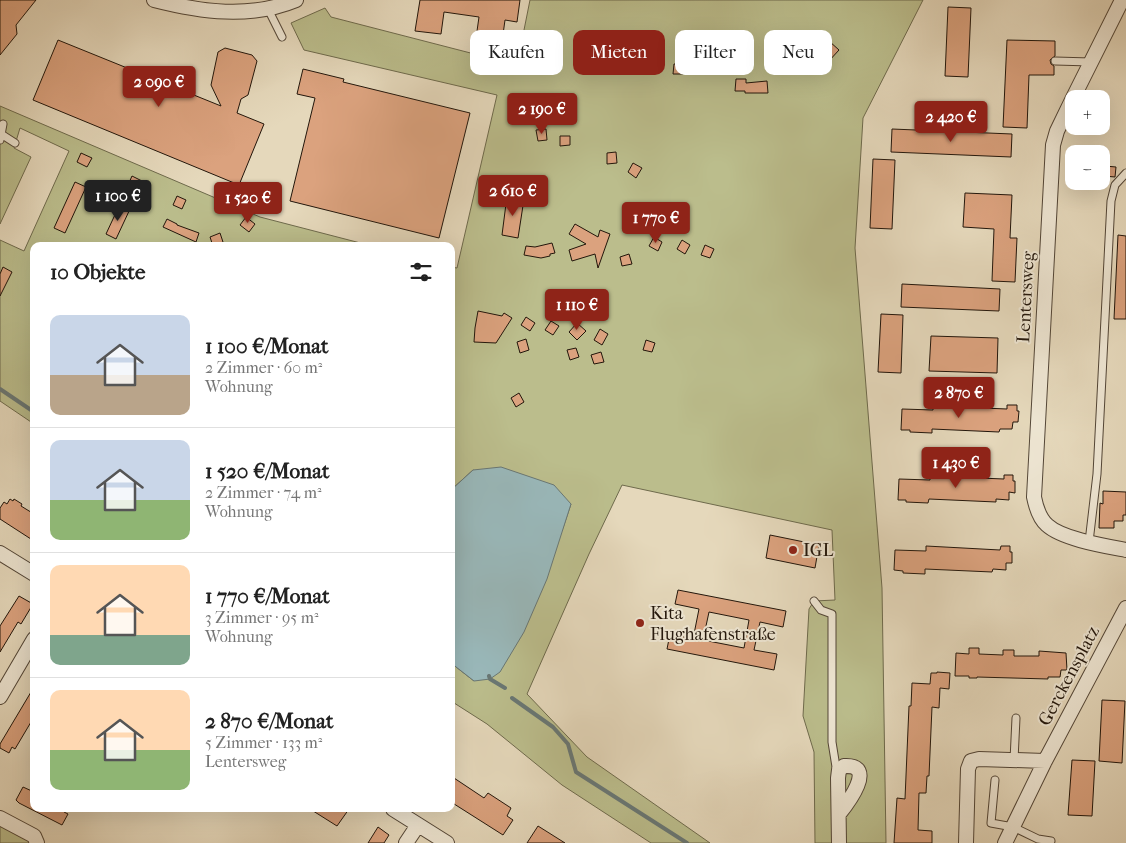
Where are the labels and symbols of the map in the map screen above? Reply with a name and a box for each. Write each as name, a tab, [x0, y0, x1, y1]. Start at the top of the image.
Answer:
pin: 2 090 €	[113, 66, 205, 108]
pin: 2 190 €	[496, 92, 588, 135]
pin: 2 420 €	[905, 100, 997, 143]
pin: 2 610 €	[467, 174, 559, 217]
pin: 1 100 €	[72, 180, 164, 222]
pin: 1 520 €	[202, 182, 294, 224]
pin: 1 770 €	[610, 202, 702, 244]
street label: Lentersweg	[1013, 250, 1039, 343]
pin: 1 110 €	[531, 288, 623, 331]
pin: 2 870 €	[913, 376, 1005, 419]
pin: 1 430 €	[910, 446, 1002, 489]
place label: IGL	[803, 540, 834, 561]
marker: IGL	[787, 544, 799, 556]
place label: Kita Flughafenstraße	[650, 603, 776, 645]
marker: Kita Flughafenstraße	[634, 617, 646, 629]
street label: Gerckensplatz	[1034, 623, 1104, 729]

